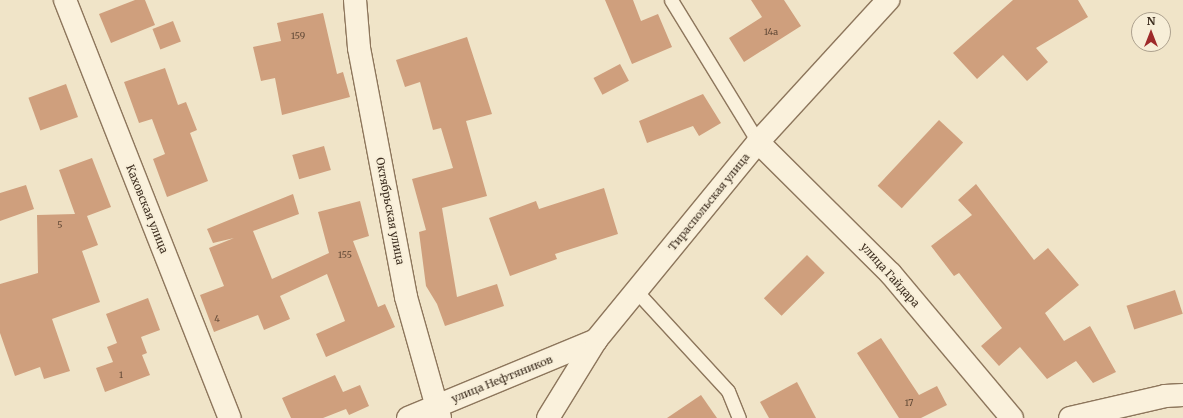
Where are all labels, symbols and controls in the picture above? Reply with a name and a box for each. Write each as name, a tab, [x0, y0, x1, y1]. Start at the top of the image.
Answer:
north arrow	[1131, 12, 1171, 52]
text: N	[1147, 14, 1155, 28]
house number: 14а	[764, 27, 778, 37]
house number: 159	[291, 31, 305, 41]
street label: Тираспольская улица	[666, 151, 752, 253]
street label: Октябрьская улица	[373, 156, 407, 266]
street label: Каховская улица	[123, 163, 171, 255]
house number: 5	[57, 220, 63, 230]
street label: улица Гайдара	[858, 240, 922, 310]
house number: 155	[338, 250, 352, 260]
house number: 4	[214, 314, 220, 324]
street label: улица Нефтяников	[449, 353, 555, 405]
house number: 1	[119, 370, 123, 380]
house number: 17	[905, 398, 913, 408]

